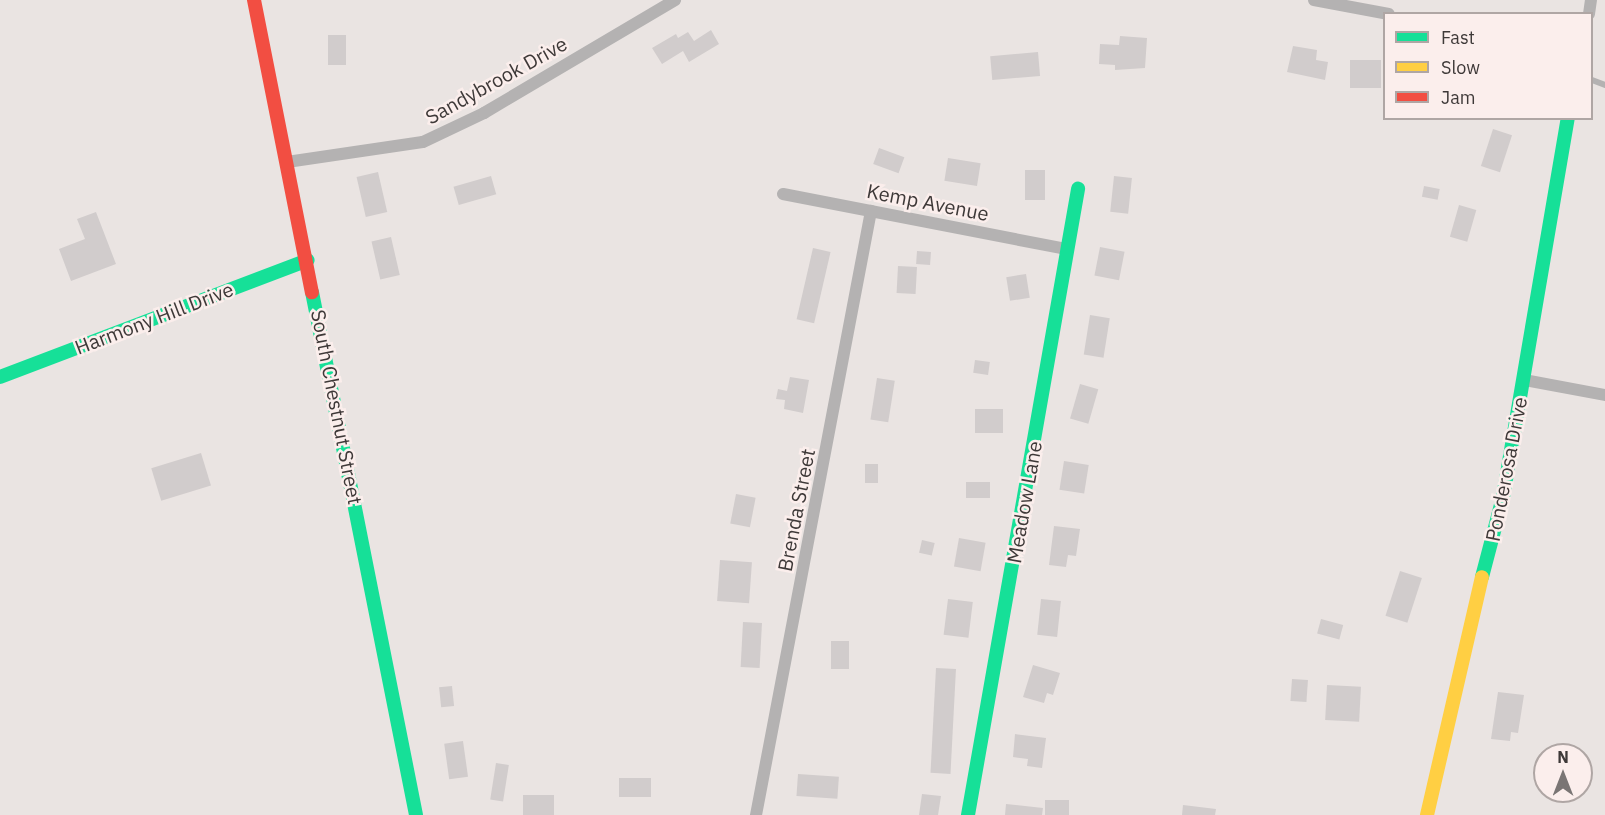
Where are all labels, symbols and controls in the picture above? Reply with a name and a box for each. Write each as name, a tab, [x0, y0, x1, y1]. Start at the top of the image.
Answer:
legend	[1383, 12, 1593, 120]
text: Fast	[1441, 26, 1475, 49]
street label: Sandybrook Drive	[421, 31, 571, 129]
text: Slow	[1441, 56, 1480, 79]
text: Jam	[1441, 86, 1476, 109]
street label: Kemp Avenue	[865, 178, 991, 226]
street label: Harmony Hill Drive	[71, 277, 237, 359]
street label: South Chestnut Street	[306, 308, 368, 506]
street label: Ponderosa Drive	[1480, 395, 1532, 543]
street label: Meadow Lane	[1001, 439, 1047, 565]
street label: Brenda Street	[772, 447, 820, 573]
north arrow	[1533, 743, 1593, 803]
text: N	[1557, 747, 1569, 767]

